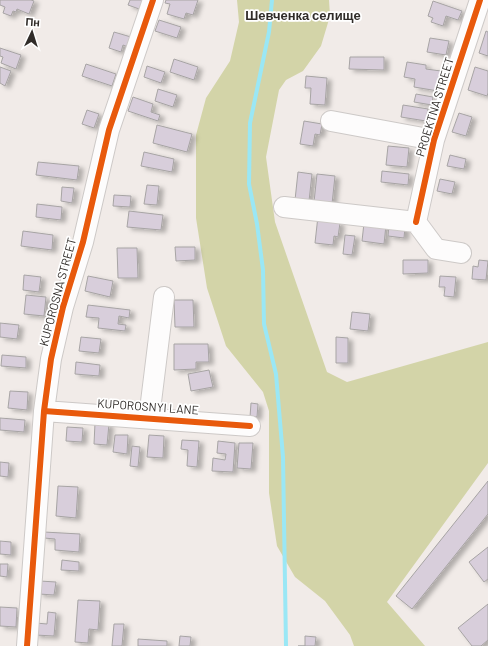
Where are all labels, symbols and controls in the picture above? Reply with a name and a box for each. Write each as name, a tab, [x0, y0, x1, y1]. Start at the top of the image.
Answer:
district label: Шевченка селище	[245, 7, 361, 23]
north arrow	[12, 12, 52, 52]
text: Пн	[25, 15, 40, 29]
street label: PROEKTNA STREET	[412, 55, 456, 158]
street label: KUPOROSNA STREET	[36, 236, 78, 347]
street label: KUPOROSNYI LANE	[97, 395, 199, 417]

